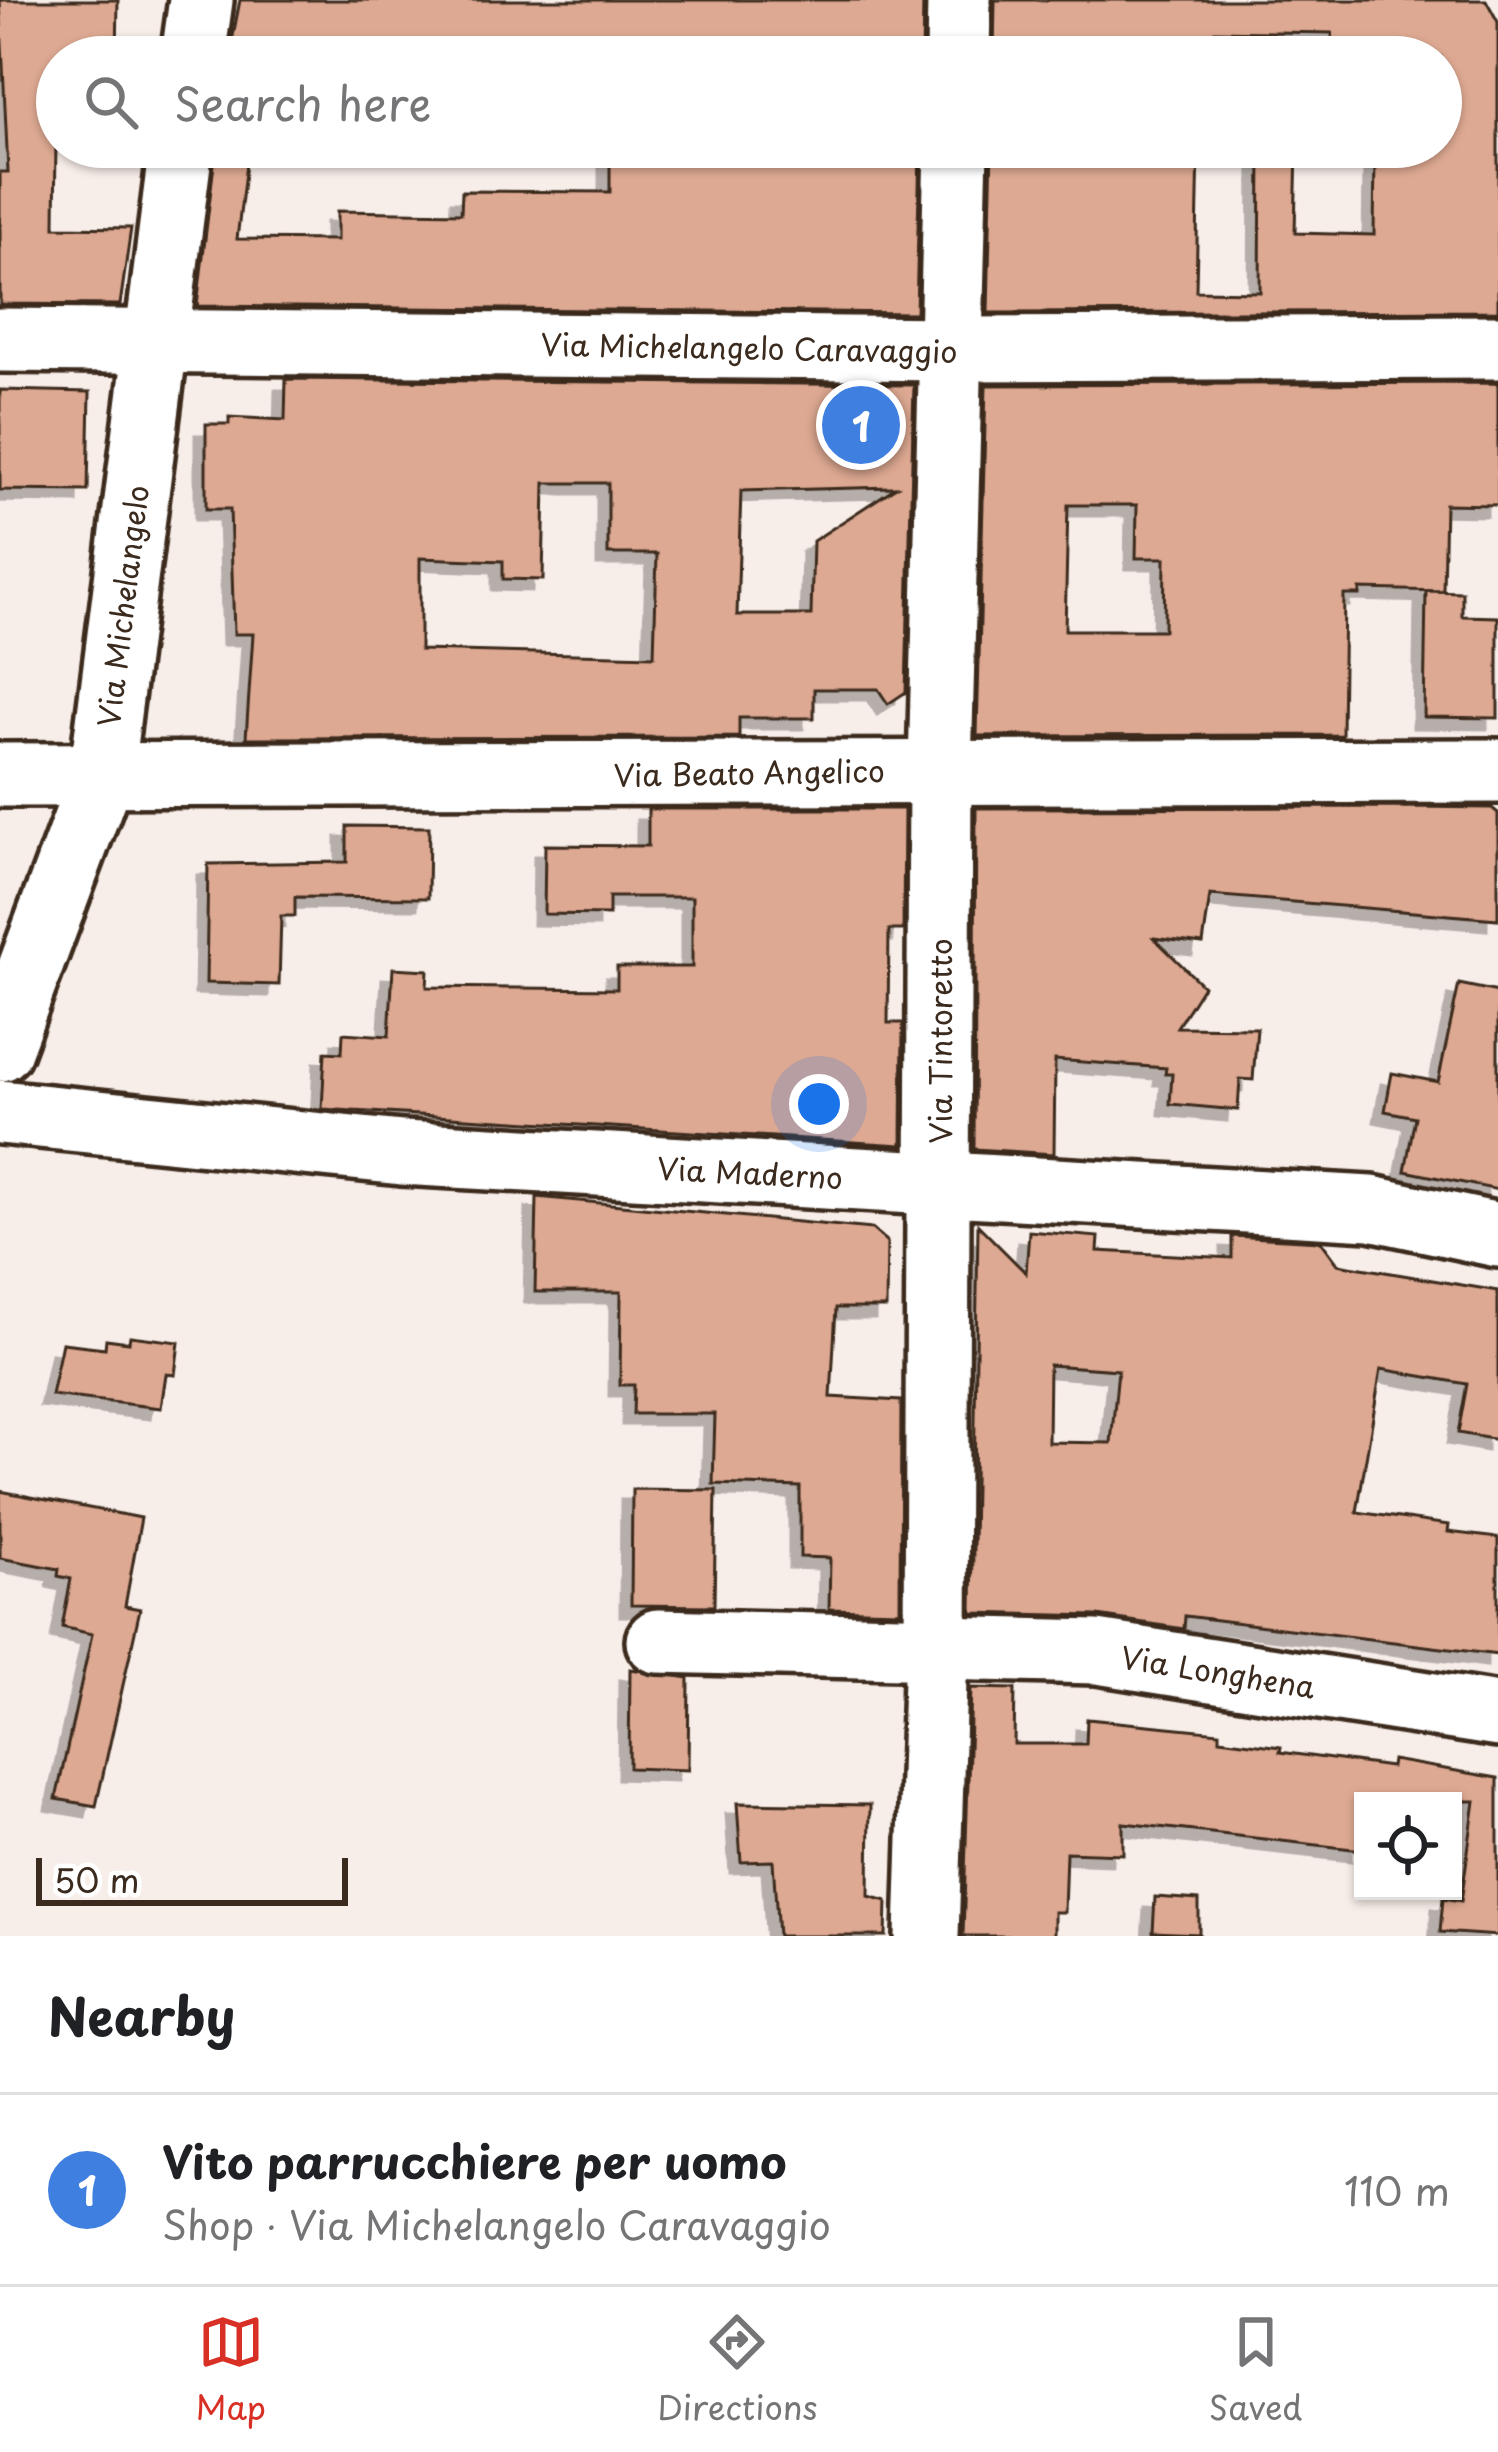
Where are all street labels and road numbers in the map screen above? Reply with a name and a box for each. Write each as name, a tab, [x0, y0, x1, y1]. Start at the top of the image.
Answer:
street label: Via Michelangelo Caravaggio	[540, 321, 958, 373]
street label: Via Michelangelo	[85, 483, 159, 729]
street label: Via Beato Angelico	[613, 747, 885, 797]
street label: Via Tintoretto	[917, 938, 962, 1144]
street label: Via Maderno	[656, 1145, 844, 1199]
street label: Via Longhena	[1118, 1633, 1319, 1709]

